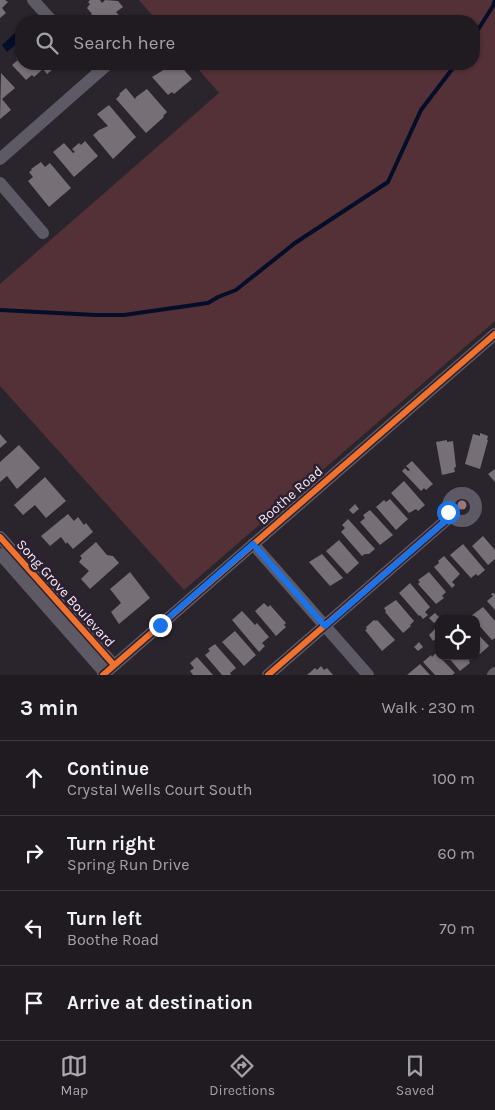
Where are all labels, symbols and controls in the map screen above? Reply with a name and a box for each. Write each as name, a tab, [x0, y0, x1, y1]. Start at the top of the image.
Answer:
search box	[15, 15, 480, 70]
icon: search	[33, 29, 61, 57]
text: Search here	[73, 32, 175, 54]
street label: Boothe Road	[254, 463, 326, 528]
route start	[437, 501, 460, 524]
street label: Song Grove Boulevard	[13, 536, 118, 651]
route end	[149, 614, 172, 637]
map controls	[435, 615, 480, 660]
button: locate	[435, 615, 480, 660]
text: 3 min	[20, 696, 78, 720]
text: Walk · 230 m	[381, 698, 475, 717]
text: Continue	[67, 758, 149, 780]
icon: ahead	[20, 764, 48, 792]
text: 100 m	[432, 769, 475, 788]
text: Crystal Wells Court South	[67, 780, 252, 799]
text: Turn right	[67, 833, 156, 855]
icon: right	[20, 839, 48, 867]
text: 60 m	[438, 844, 475, 863]
text: Spring Run Drive	[67, 855, 189, 874]
text: Turn left	[67, 908, 142, 930]
icon: left	[20, 914, 48, 942]
text: 70 m	[439, 919, 475, 938]
text: Boothe Road	[67, 930, 159, 949]
icon: arrive	[20, 989, 48, 1017]
text: Arrive at destination	[67, 992, 253, 1014]
tab: Map	[60, 1052, 88, 1099]
tab: Directions	[209, 1052, 275, 1099]
tab: Saved	[396, 1052, 435, 1099]

